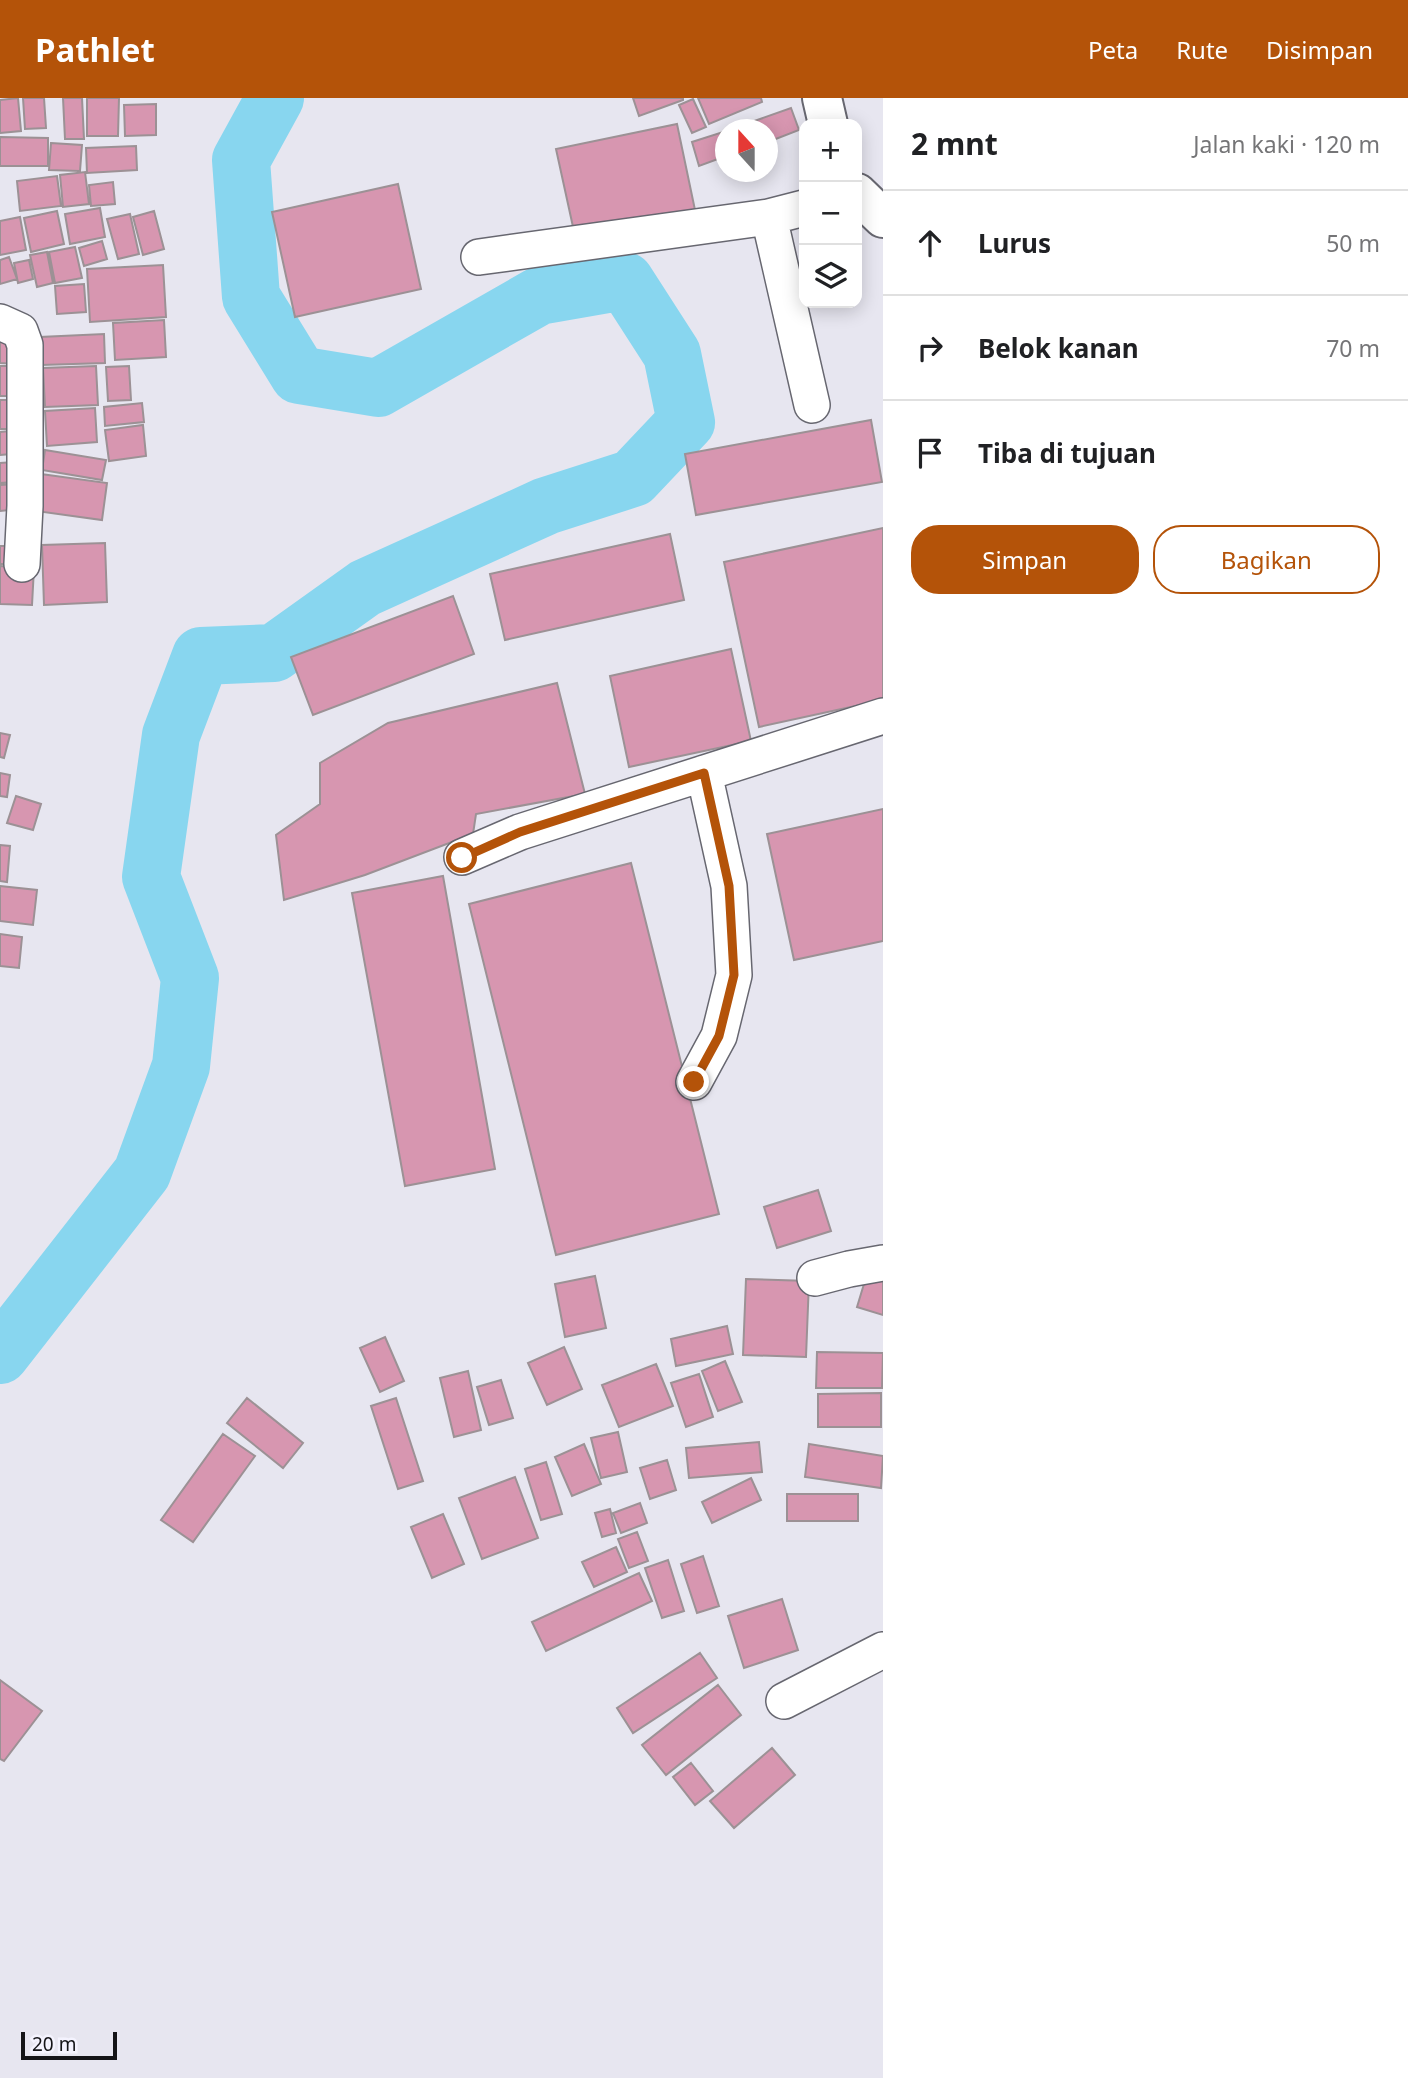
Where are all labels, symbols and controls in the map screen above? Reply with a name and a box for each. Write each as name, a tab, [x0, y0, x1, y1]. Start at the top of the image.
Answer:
text: Pathlet	[35, 27, 155, 72]
text: Peta	[1088, 33, 1138, 66]
text: Rute	[1176, 33, 1228, 66]
text: Disimpan	[1266, 33, 1373, 66]
north arrow	[715, 119, 778, 182]
map controls	[799, 119, 862, 308]
button: +	[799, 119, 862, 182]
text: 2 mnt	[911, 123, 998, 164]
text: Jalan kaki · 120 m	[1193, 128, 1380, 160]
button: −	[799, 182, 862, 245]
icon: ahead	[911, 224, 949, 262]
text: Lurus	[978, 225, 1051, 261]
text: 50 m	[1326, 227, 1380, 259]
button: layers	[799, 245, 862, 308]
icon: right	[911, 329, 949, 367]
text: Belok kanan	[978, 330, 1139, 366]
text: 70 m	[1326, 332, 1380, 364]
icon: arrive	[911, 434, 949, 472]
text: Tiba di tujuan	[978, 435, 1156, 471]
button: Simpan	[911, 525, 1139, 594]
button: Bagikan	[1153, 525, 1380, 594]
route start	[446, 842, 477, 873]
route end	[678, 1066, 709, 1097]
scale bar	[21, 2029, 117, 2061]
text: 20 m	[32, 2031, 76, 2057]

